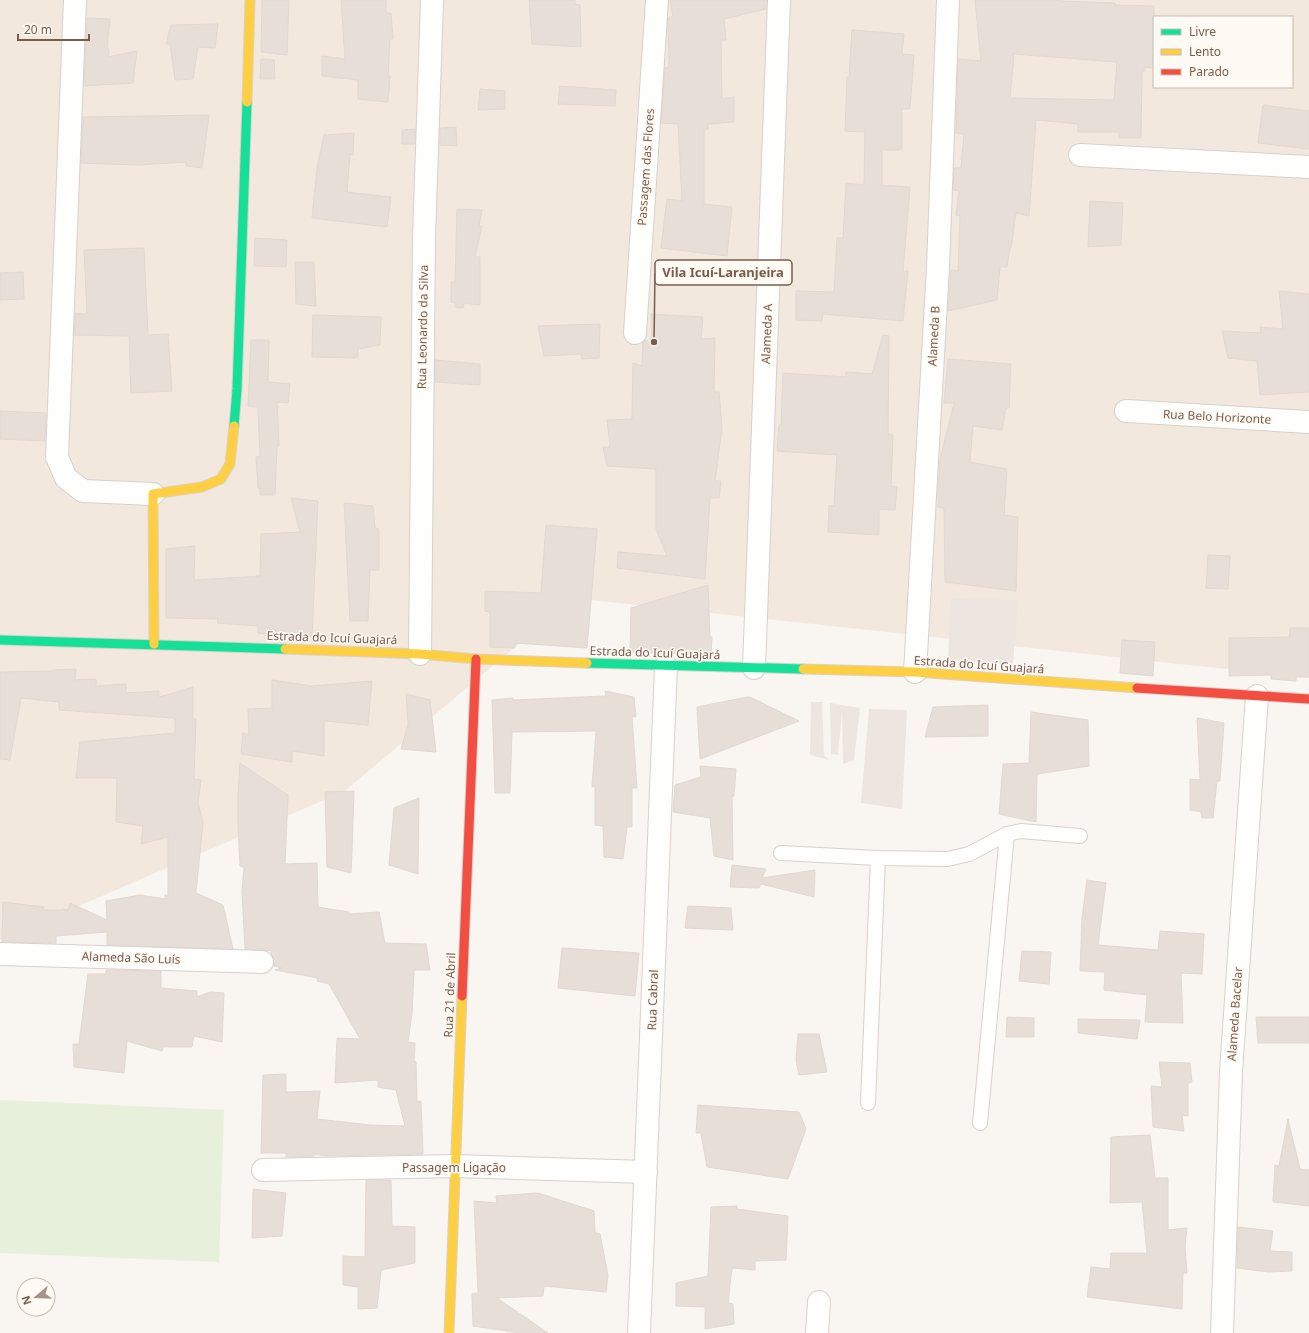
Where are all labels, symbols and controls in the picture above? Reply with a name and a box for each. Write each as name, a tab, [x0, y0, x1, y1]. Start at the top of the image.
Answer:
scale bar	[18, 16, 89, 42]
legend	[1153, 16, 1293, 88]
text: 20 m	[24, 21, 52, 38]
text: Livre	[1189, 23, 1216, 40]
text: Lento	[1189, 43, 1221, 60]
text: Parado	[1189, 63, 1229, 80]
street label: Passagem das Flores	[633, 108, 658, 226]
callout: Vila Icuí-Laranjeira	[655, 260, 792, 285]
text: Vila Icuí-Laranjeira	[662, 263, 784, 281]
street label: Rua Leonardo da Silva	[413, 265, 432, 389]
street label: Alameda A	[757, 303, 776, 364]
street label: Alameda B	[923, 305, 944, 367]
street label: Rua Belo Horizonte	[1162, 405, 1272, 428]
street label: Estrada do Icuí Guajará	[266, 627, 398, 648]
street label: Estrada do Icuí Guajará	[589, 642, 721, 663]
street label: Estrada do Icuí Guajará	[913, 651, 1045, 678]
street label: Alameda São Luís	[81, 947, 181, 968]
street label: Rua 21 de Abril	[440, 952, 459, 1038]
street label: Alameda Bacelar	[1223, 966, 1246, 1062]
street label: Rua Cabral	[643, 969, 662, 1031]
street label: Passagem Ligação	[402, 1159, 506, 1176]
north arrow	[16, 1277, 56, 1317]
text: N	[18, 1294, 35, 1307]

